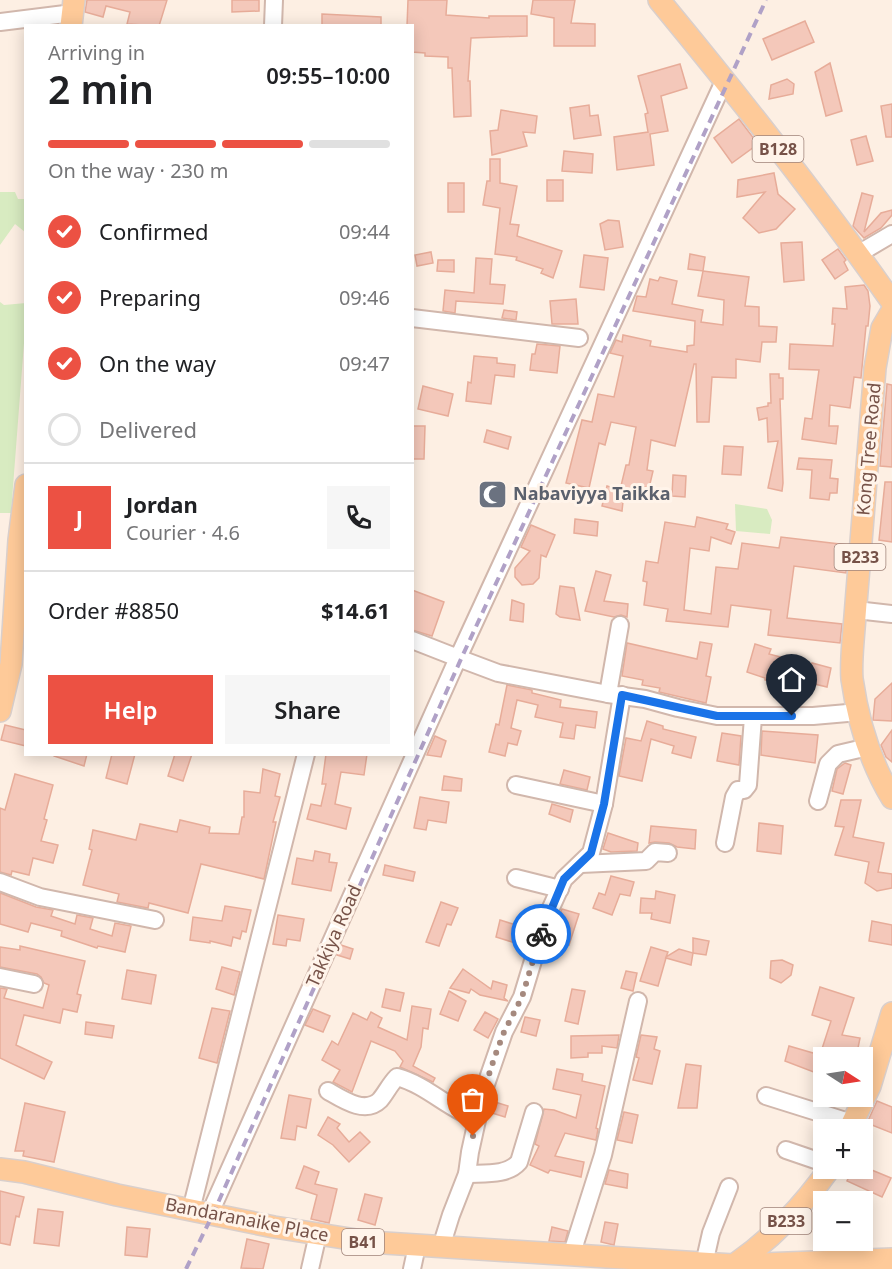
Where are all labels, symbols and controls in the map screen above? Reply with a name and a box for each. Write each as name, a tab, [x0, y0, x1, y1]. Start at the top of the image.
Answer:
text: Arriving in	[48, 39, 145, 66]
text: 09:55–10:00	[266, 60, 390, 90]
text: 2 min	[48, 62, 154, 115]
road number: B128	[752, 136, 804, 162]
text: On the way · 230 m	[48, 157, 228, 184]
icon: check	[48, 215, 81, 248]
text: Confirmed	[99, 216, 209, 246]
text: 09:44	[339, 218, 390, 245]
icon: check	[48, 281, 81, 314]
text: Preparing	[99, 282, 201, 312]
text: 09:46	[339, 284, 390, 311]
icon: check	[48, 347, 81, 380]
text: On the way	[99, 348, 216, 378]
text: 09:47	[339, 350, 390, 377]
street label: Kong Tree Road	[850, 381, 886, 516]
text: Delivered	[99, 414, 197, 444]
mosque icon: Nabaviyya Taikka	[476, 478, 508, 510]
place label: Nabaviyya Taikka	[513, 481, 670, 505]
button: phone	[327, 486, 390, 549]
text: Jordan	[126, 489, 198, 519]
text: J	[76, 502, 83, 532]
text: Courier · 4.6	[126, 519, 240, 546]
road number: B233	[834, 544, 886, 570]
text: Order #8850	[48, 595, 179, 625]
text: $14.61	[321, 595, 390, 625]
pin	[766, 654, 817, 716]
icon: home	[775, 663, 808, 696]
button: Help	[48, 675, 213, 744]
button: Share	[225, 675, 390, 744]
street label: Takkiya Road	[300, 881, 366, 991]
courier	[511, 904, 571, 964]
icon: bike	[525, 918, 558, 951]
north arrow	[813, 1047, 873, 1107]
map controls	[813, 1047, 873, 1251]
pin	[447, 1074, 498, 1136]
icon: bag	[456, 1083, 489, 1116]
button: +	[813, 1119, 873, 1179]
street label: Bandaranaike Place	[163, 1191, 331, 1247]
button: −	[813, 1191, 873, 1251]
road number: B233	[760, 1208, 812, 1234]
road number: B41	[342, 1229, 384, 1255]

